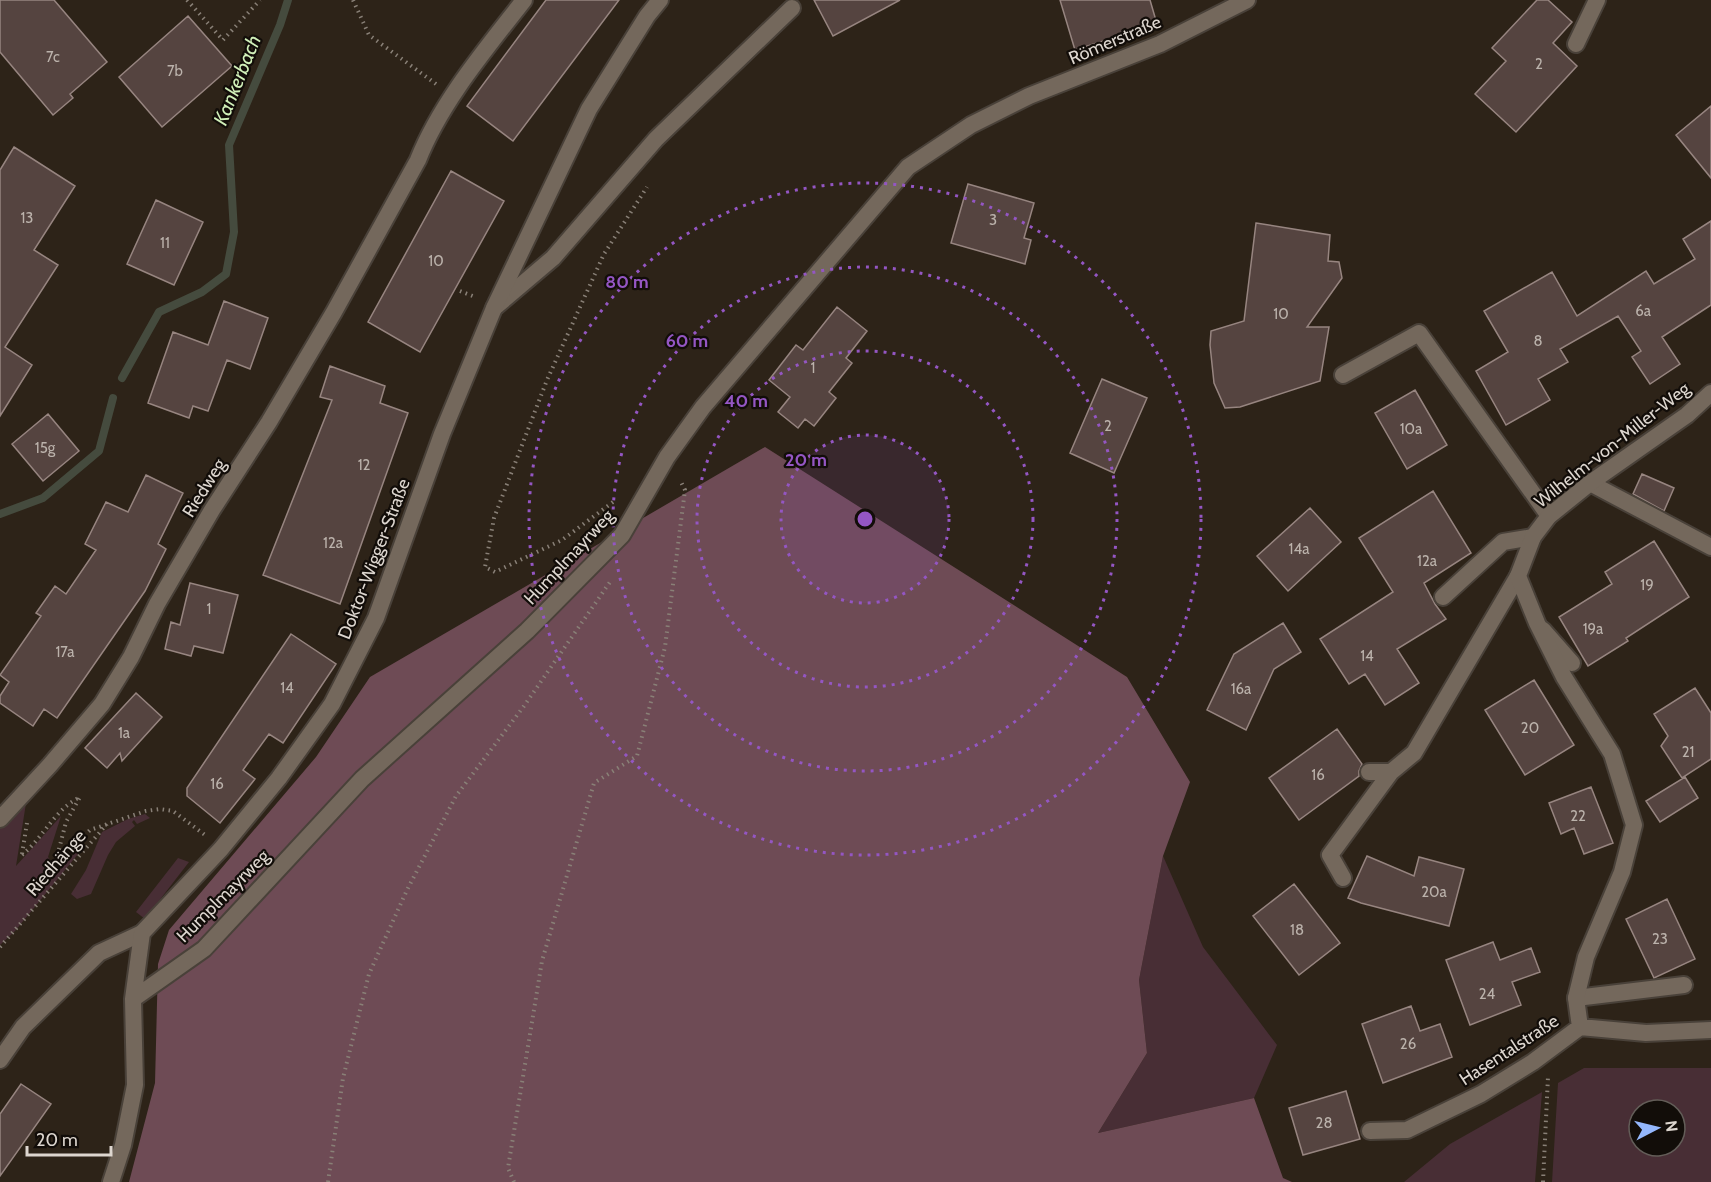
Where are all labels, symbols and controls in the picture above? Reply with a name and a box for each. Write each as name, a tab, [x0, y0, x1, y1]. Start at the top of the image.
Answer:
street label: Römerstraße	[1065, 11, 1165, 69]
water label: Kankerbach	[208, 31, 266, 129]
house number: 7c	[46, 48, 60, 66]
house number: 2	[1535, 55, 1543, 73]
house number: 7b	[167, 62, 183, 80]
house number: 13	[20, 209, 34, 227]
house number: 3	[989, 211, 997, 229]
house number: 11	[160, 234, 170, 252]
house number: 10	[428, 252, 444, 270]
text: 80 m	[605, 271, 649, 293]
house number: 6a	[1635, 302, 1652, 320]
house number: 10	[1273, 305, 1289, 323]
text: 60 m	[666, 330, 708, 352]
house number: 8	[1533, 332, 1543, 350]
house number: 1	[811, 359, 815, 377]
street label: Wilhelm-von-Miller-Weg	[1530, 377, 1695, 512]
text: 40 m	[724, 390, 768, 412]
house number: 2	[1104, 417, 1112, 435]
house number: 10a	[1400, 420, 1423, 438]
house number: 15g	[35, 439, 56, 457]
text: 20 m	[785, 449, 827, 471]
street label: Riedweg	[177, 454, 231, 521]
house number: 12	[358, 456, 371, 474]
street label: Doktor-Wigger-Straße	[333, 476, 415, 642]
street label: Humplmayrweg	[519, 504, 619, 609]
centre of rings	[855, 509, 875, 529]
house number: 12a	[323, 534, 344, 552]
house number: 14a	[1289, 540, 1310, 558]
house number: 12a	[1417, 552, 1438, 570]
house number: 19	[1640, 576, 1654, 594]
house number: 1	[207, 600, 211, 618]
house number: 19a	[1583, 620, 1604, 638]
house number: 17a	[55, 643, 75, 661]
house number: 14	[1360, 647, 1374, 665]
house number: 14	[280, 679, 294, 697]
house number: 16a	[1231, 680, 1252, 698]
house number: 20	[1521, 719, 1539, 737]
house number: 1a	[118, 724, 131, 742]
house number: 21	[1682, 743, 1694, 761]
house number: 16	[1311, 766, 1325, 784]
house number: 16	[210, 775, 224, 793]
house number: 22	[1570, 807, 1586, 825]
street label: Riedhänge	[21, 825, 91, 901]
street label: Humplmayrweg	[172, 844, 275, 947]
house number: 20a	[1421, 883, 1448, 901]
house number: 18	[1290, 921, 1304, 939]
house number: 23	[1652, 930, 1668, 948]
house number: 24	[1479, 985, 1496, 1003]
street label: Hasentalstraße	[1455, 1010, 1563, 1090]
house number: 26	[1400, 1035, 1416, 1053]
north arrow	[1627, 1098, 1687, 1158]
house number: 28	[1316, 1114, 1332, 1132]
scale bar	[27, 1119, 111, 1157]
text: N	[1661, 1119, 1682, 1133]
text: 20 m	[36, 1129, 78, 1151]

